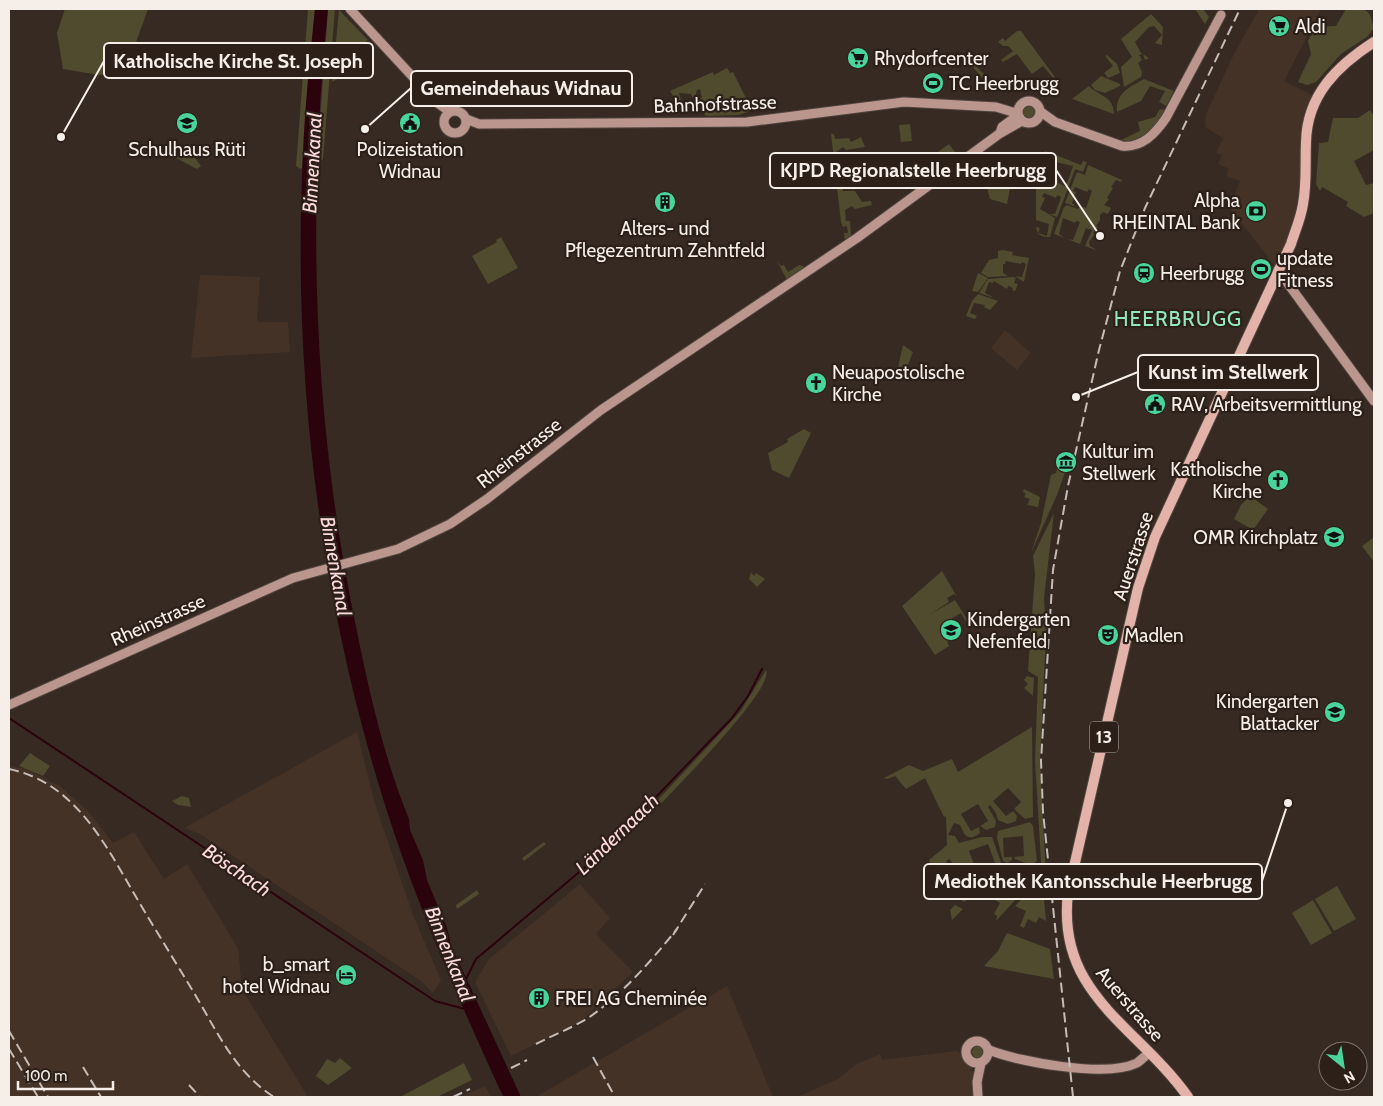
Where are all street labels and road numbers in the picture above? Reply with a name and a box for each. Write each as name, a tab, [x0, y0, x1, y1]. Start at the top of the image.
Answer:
street label: Bahnhofstrasse	[653, 90, 777, 118]
street label: Rheinstrasse	[472, 413, 566, 493]
street label: Auerstrasse	[1108, 508, 1158, 603]
street label: Rheinstrasse	[107, 589, 209, 651]
road number: 13	[1090, 722, 1118, 752]
street label: Auerstrasse	[1091, 962, 1169, 1046]

